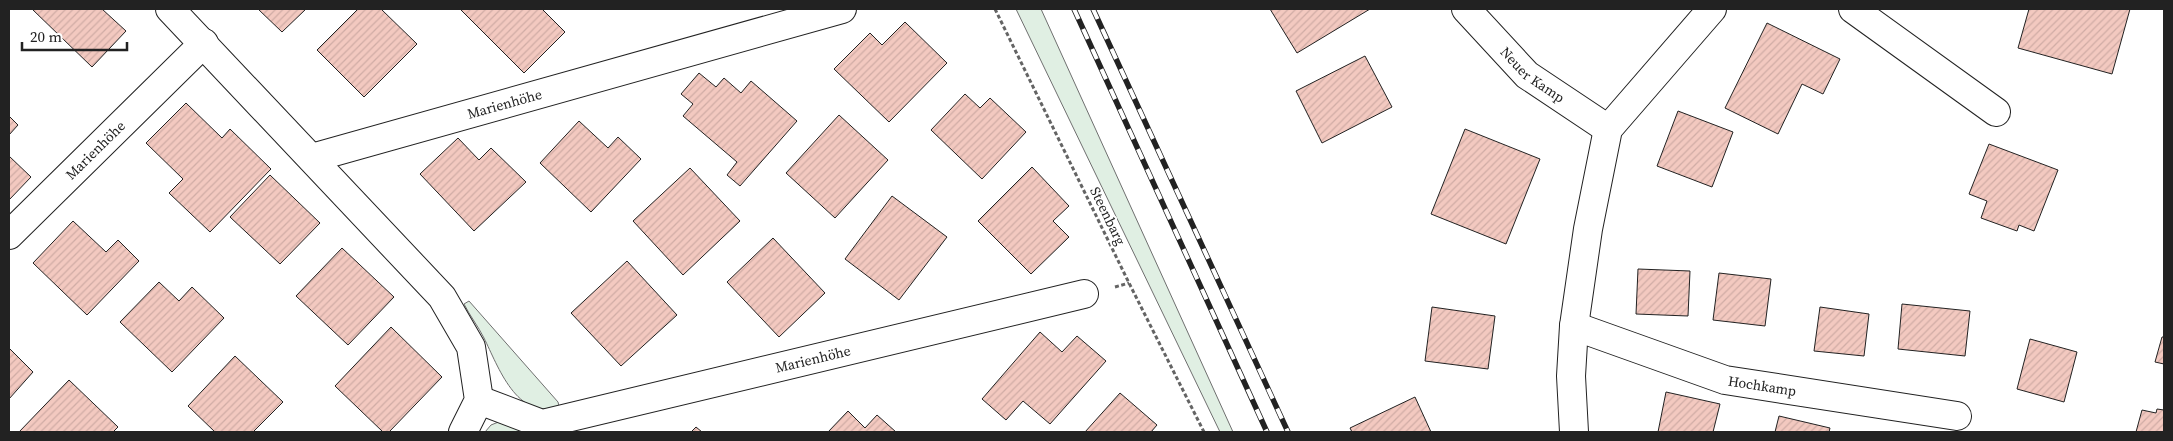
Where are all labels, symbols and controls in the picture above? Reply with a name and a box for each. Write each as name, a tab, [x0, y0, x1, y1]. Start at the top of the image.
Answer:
scale bar	[22, 20, 128, 52]
text: 20 m	[30, 26, 62, 47]
street label: Neuer Kamp	[1496, 42, 1569, 107]
street label: Marienhöhe	[465, 84, 544, 124]
street label: Marienhöhe	[61, 116, 130, 184]
street label: Steenbarg	[1085, 184, 1131, 248]
street label: Marienhöhe	[773, 340, 853, 378]
street label: Hochkamp	[1727, 371, 1798, 401]

